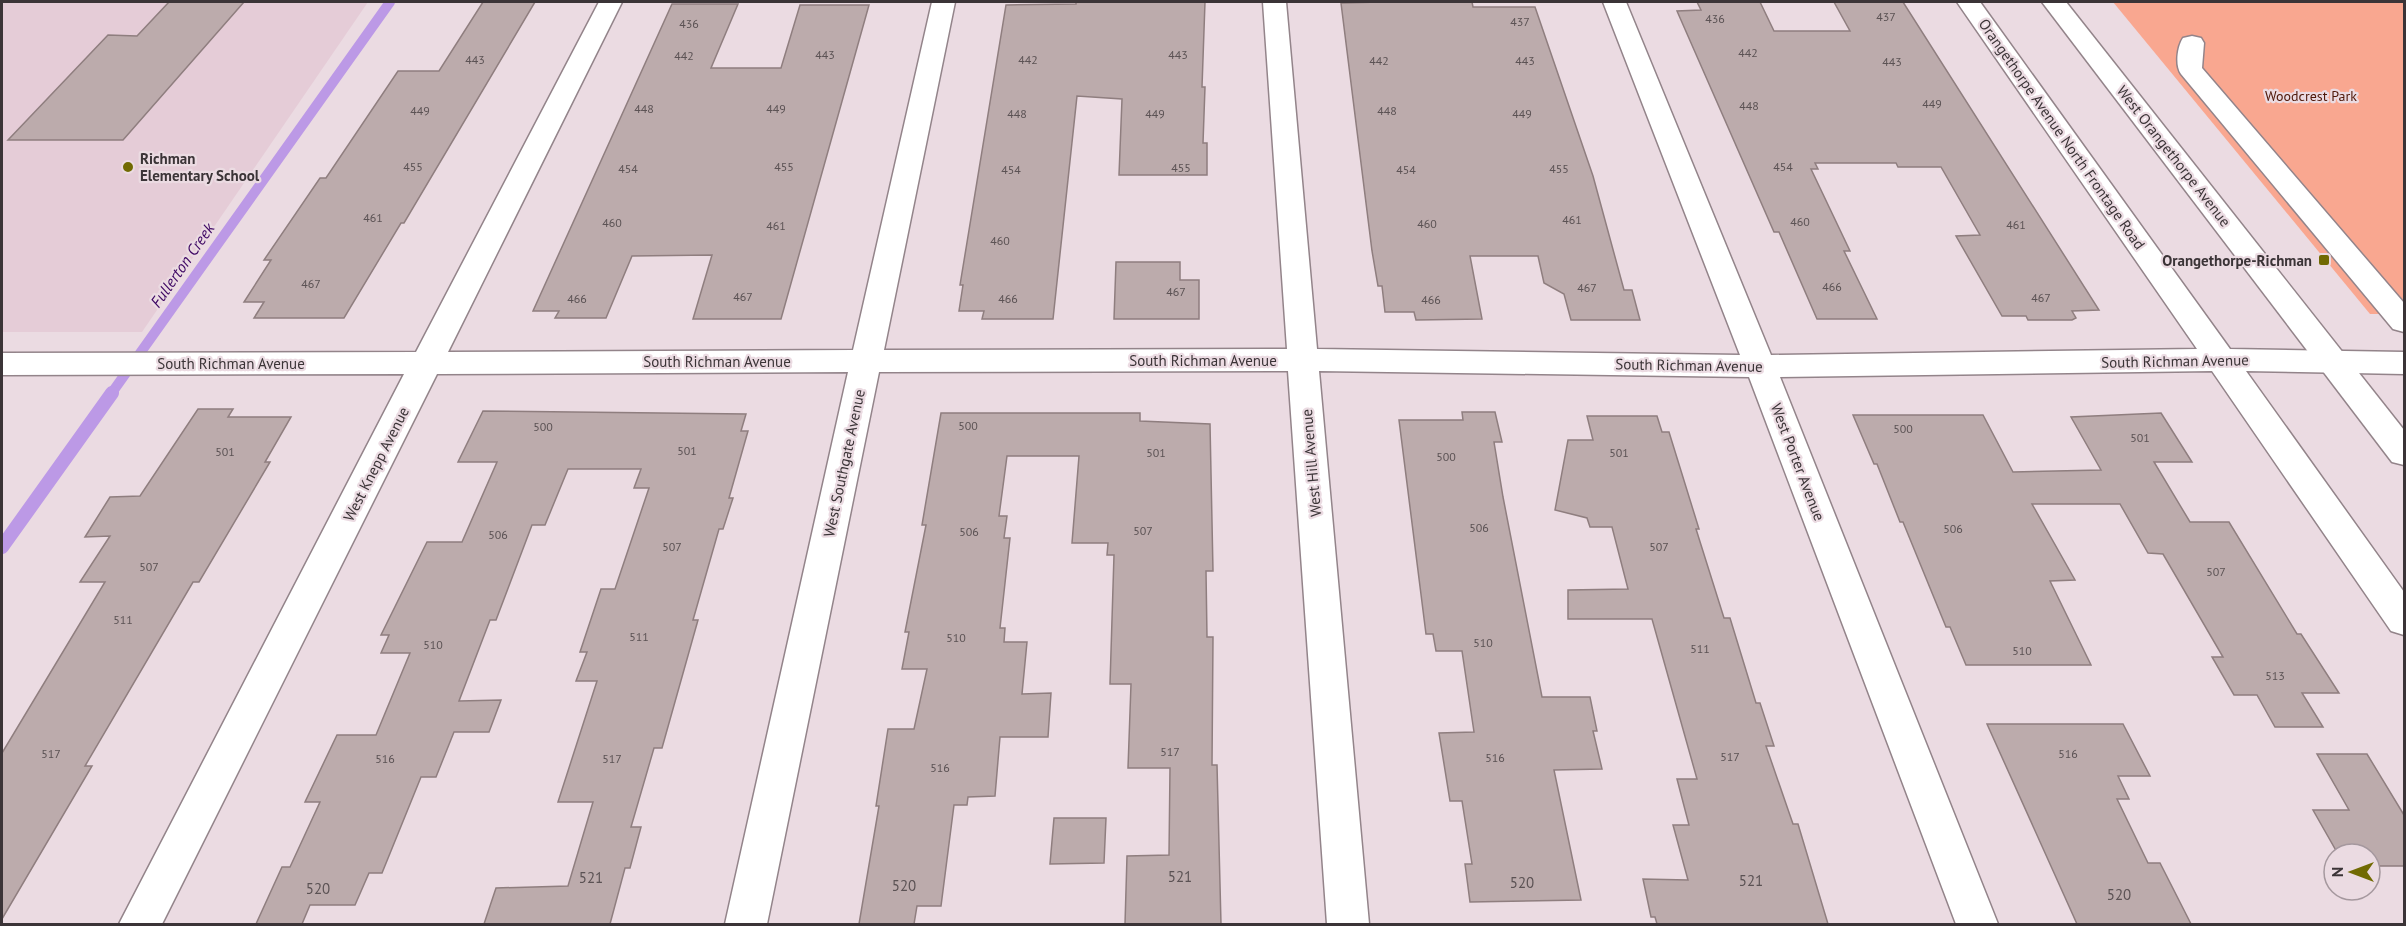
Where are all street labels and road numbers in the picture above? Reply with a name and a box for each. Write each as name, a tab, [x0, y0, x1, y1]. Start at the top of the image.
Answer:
street label: Orangethorpe Avenue North Frontage Road	[1975, 15, 2149, 253]
street label: West Orangethorpe Avenue	[2113, 82, 2235, 230]
street label: South Richman Avenue	[2101, 350, 2249, 372]
street label: South Richman Avenue	[1129, 351, 1277, 370]
street label: South Richman Avenue	[643, 352, 791, 371]
street label: South Richman Avenue	[157, 354, 305, 373]
street label: South Richman Avenue	[1615, 354, 1763, 376]
street label: West Southgate Avenue	[819, 387, 869, 539]
street label: West Porter Avenue	[1767, 401, 1829, 523]
street label: West Knepp Avenue	[339, 404, 413, 524]
street label: West Hill Avenue	[1297, 408, 1325, 518]

